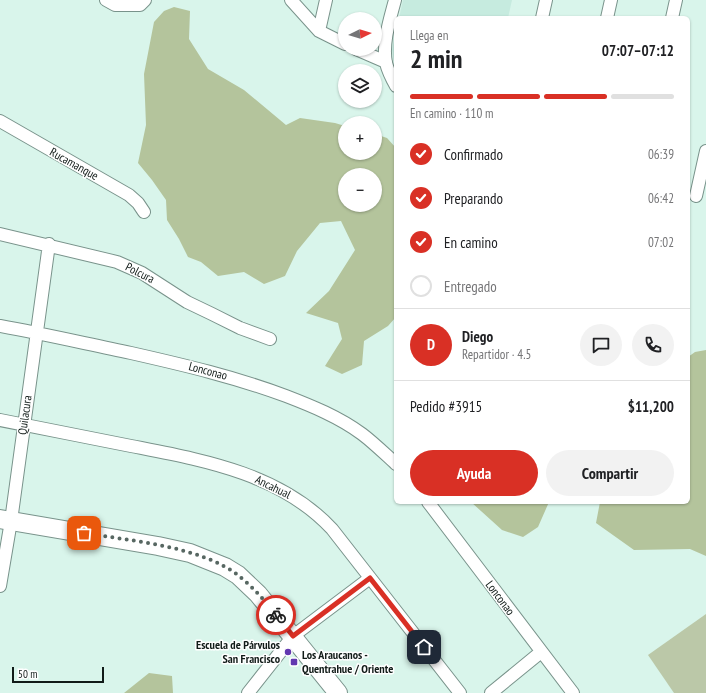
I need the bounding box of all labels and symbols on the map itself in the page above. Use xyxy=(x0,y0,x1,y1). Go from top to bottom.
north arrow xyxy=(338,12,382,56)
street label: Rucamanque xyxy=(47,144,101,183)
street label: Polcura xyxy=(123,259,157,286)
street label: Lonconao xyxy=(187,358,229,383)
street label: Quilacura xyxy=(14,394,35,436)
street label: Ancahual xyxy=(253,471,294,502)
pin xyxy=(67,516,101,550)
street label: Lonconao xyxy=(483,577,518,618)
courier xyxy=(256,595,296,635)
pin xyxy=(407,630,441,664)
place label: Escuela de Párvulos San Francisco xyxy=(196,637,281,666)
marker: Escuela de Párvulos San Francisco xyxy=(283,647,293,657)
place label: Los Araucanos - Quentrahue / Oriente xyxy=(302,647,393,676)
marker: Los Araucanos - Quentrahue / Oriente xyxy=(289,657,299,667)
scale bar xyxy=(12,665,104,684)

